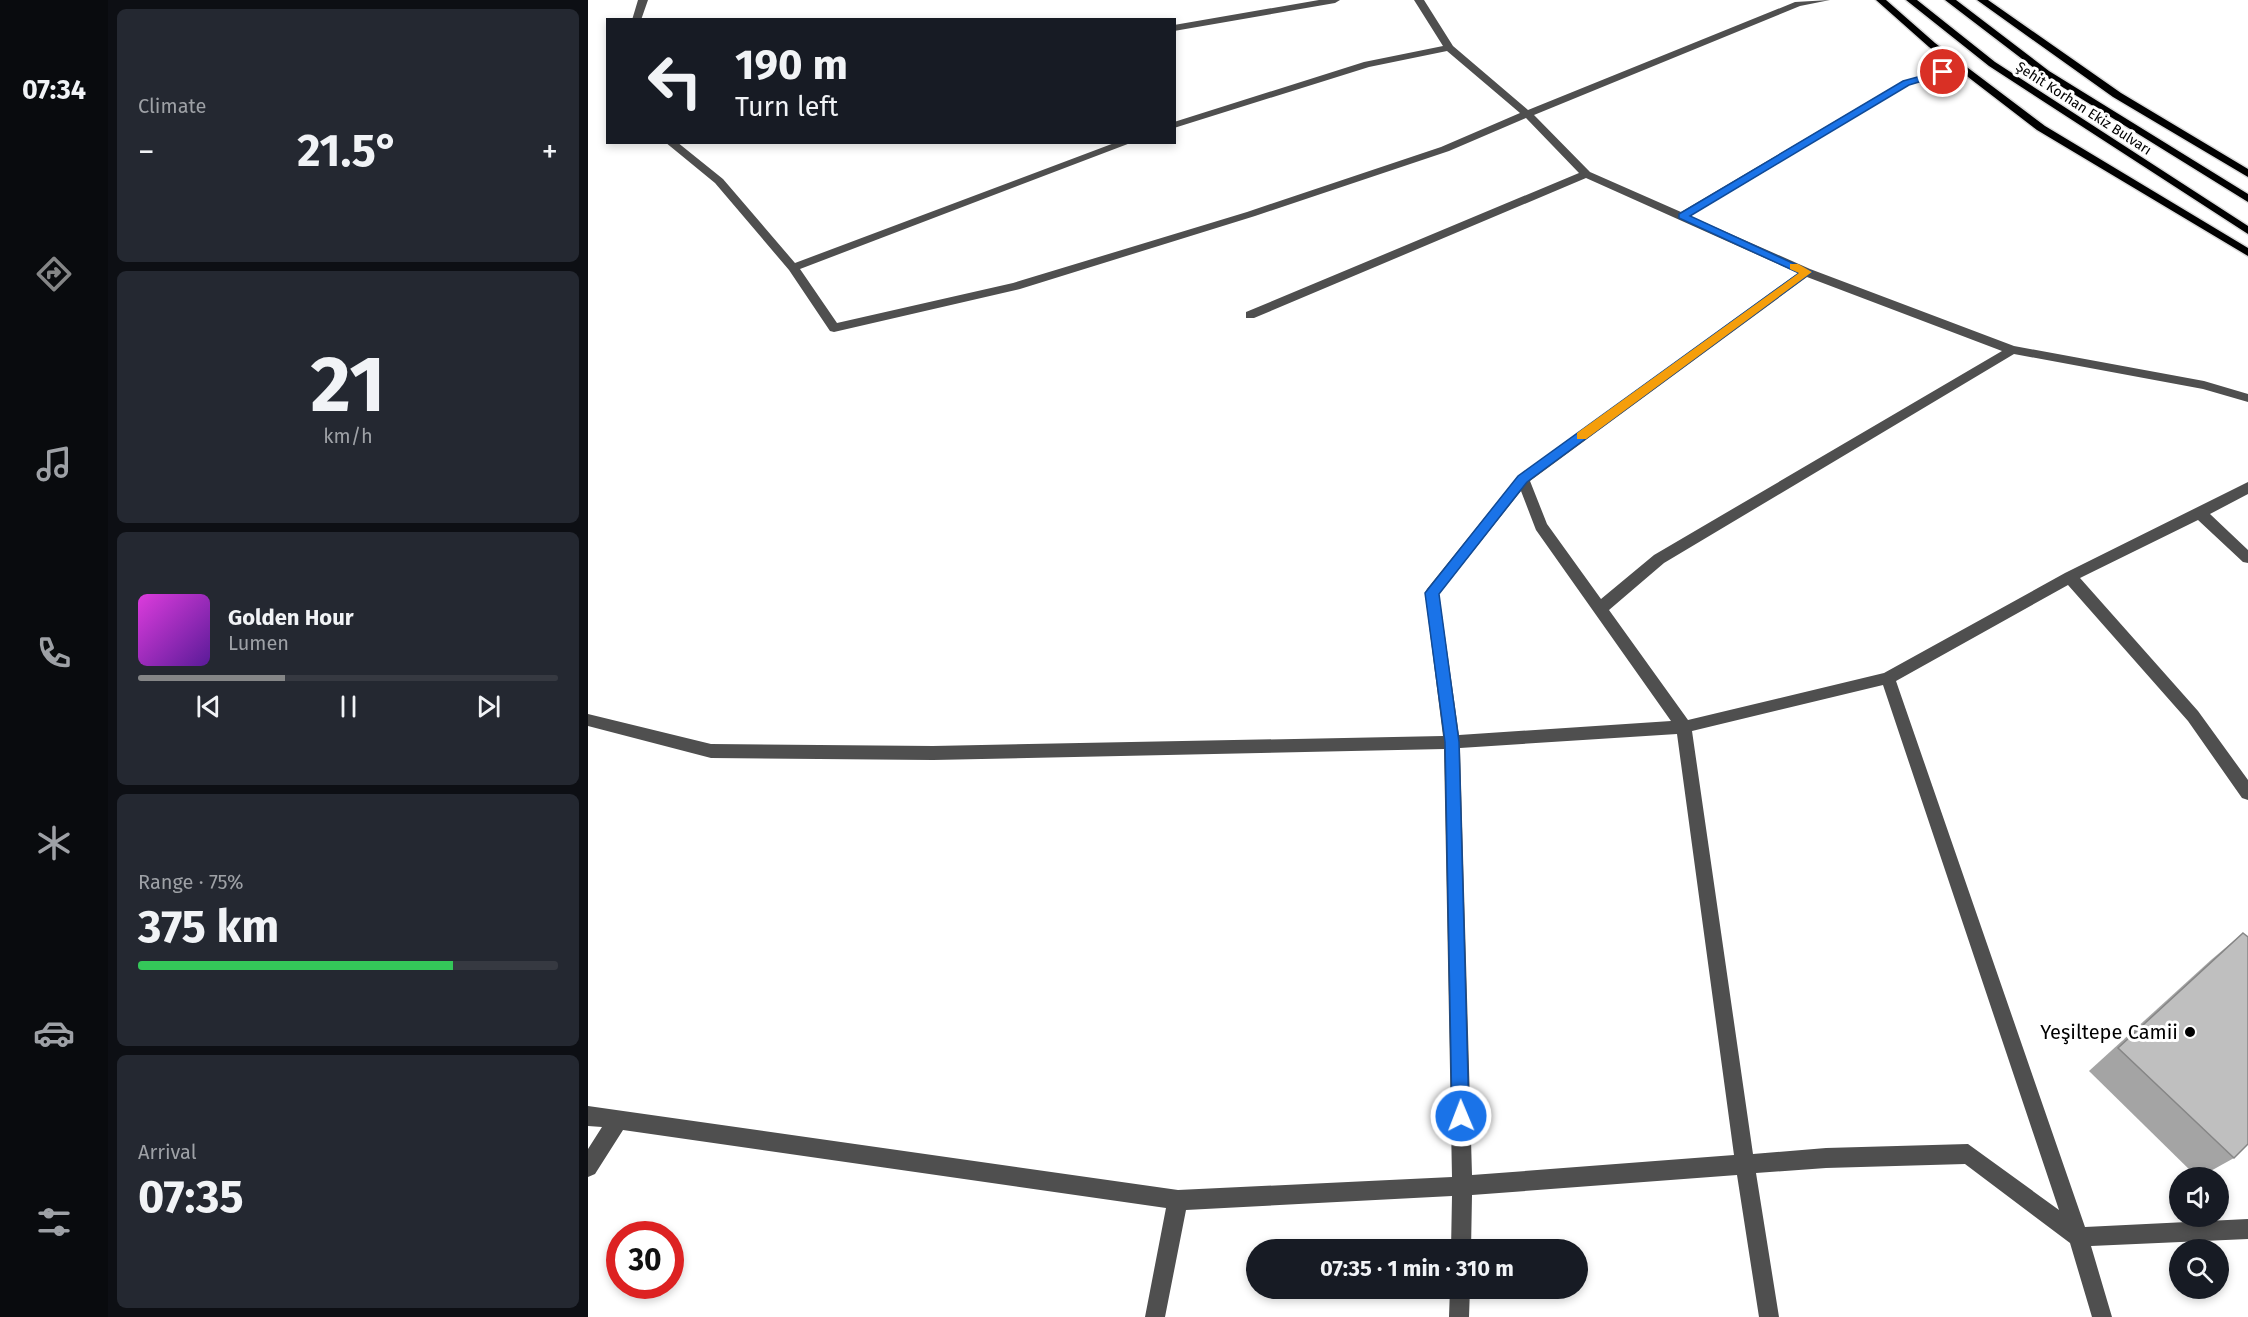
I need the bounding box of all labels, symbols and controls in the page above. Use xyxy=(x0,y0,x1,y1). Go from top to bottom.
text: 190 m xyxy=(735,40,848,90)
icon: left xyxy=(636,42,714,120)
pin xyxy=(1917,46,1968,97)
icon: arrive xyxy=(1926,55,1959,88)
street label: Şehit Korhan Ekiz Bulvarı xyxy=(2013,58,2155,159)
text: 07:34 xyxy=(22,74,86,106)
text: Turn left xyxy=(735,91,838,123)
text: Climate xyxy=(138,94,206,118)
text: 21.5° xyxy=(297,124,399,178)
text: − xyxy=(138,132,155,172)
text: + xyxy=(542,132,558,172)
icon: directions xyxy=(33,253,75,295)
text: 21 xyxy=(311,338,385,432)
text: km/h xyxy=(323,424,373,448)
icon: music xyxy=(33,443,75,485)
text: Golden Hour xyxy=(228,604,354,631)
text: Lumen xyxy=(228,631,289,655)
icon: phone xyxy=(33,632,75,674)
icon: previous xyxy=(192,690,225,723)
icon: pause xyxy=(332,690,365,723)
icon: next xyxy=(472,690,505,723)
icon: climate xyxy=(33,822,75,864)
text: Range · 75% xyxy=(138,870,244,894)
text: 375 km xyxy=(138,900,279,954)
icon: car xyxy=(33,1012,75,1054)
place label: Yeşiltepe Camii xyxy=(2040,1020,2178,1045)
marker: Yeşiltepe Camii xyxy=(2183,1025,2197,1039)
position arrow xyxy=(1429,1084,1493,1148)
text: Arrival xyxy=(138,1140,197,1164)
map controls xyxy=(2169,1167,2229,1299)
button: sound xyxy=(2169,1167,2229,1227)
text: 07:35 xyxy=(138,1170,244,1224)
icon: filters xyxy=(33,1201,75,1243)
speed limit sign: 30 xyxy=(606,1221,684,1299)
button: search xyxy=(2169,1239,2229,1299)
text: 07:35 · 1 min · 310 m xyxy=(1320,1255,1514,1282)

